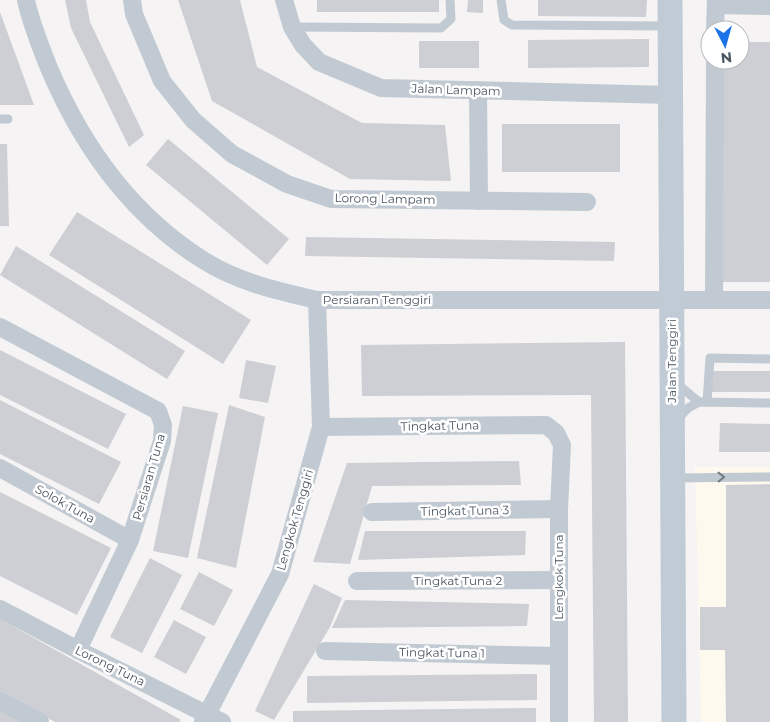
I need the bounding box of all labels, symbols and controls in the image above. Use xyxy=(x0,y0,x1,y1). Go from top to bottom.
north arrow xyxy=(700,20,750,70)
text: N xyxy=(720,48,733,67)
street label: Jalan Lampam xyxy=(410,80,501,99)
street label: Lorong Lampam xyxy=(334,190,436,207)
street label: Persiaran Tenggiri xyxy=(323,292,431,307)
street label: Jalan Tenggiri xyxy=(664,319,679,404)
street label: Tingkat Tuna xyxy=(401,417,479,434)
street label: Persiaran Tuna xyxy=(129,432,168,522)
street label: Lengkok Tenggiri xyxy=(273,468,316,572)
one-way arrow xyxy=(718,472,726,482)
street label: Solok Tuna xyxy=(33,481,98,526)
street label: Tingkat Tuna 3 xyxy=(421,502,510,519)
street label: Lengkok Tuna xyxy=(551,534,566,620)
street label: Tingkat Tuna 2 xyxy=(414,573,502,588)
street label: Lorong Tuna xyxy=(73,642,148,689)
street label: Tingkat Tuna 1 xyxy=(399,644,485,661)

